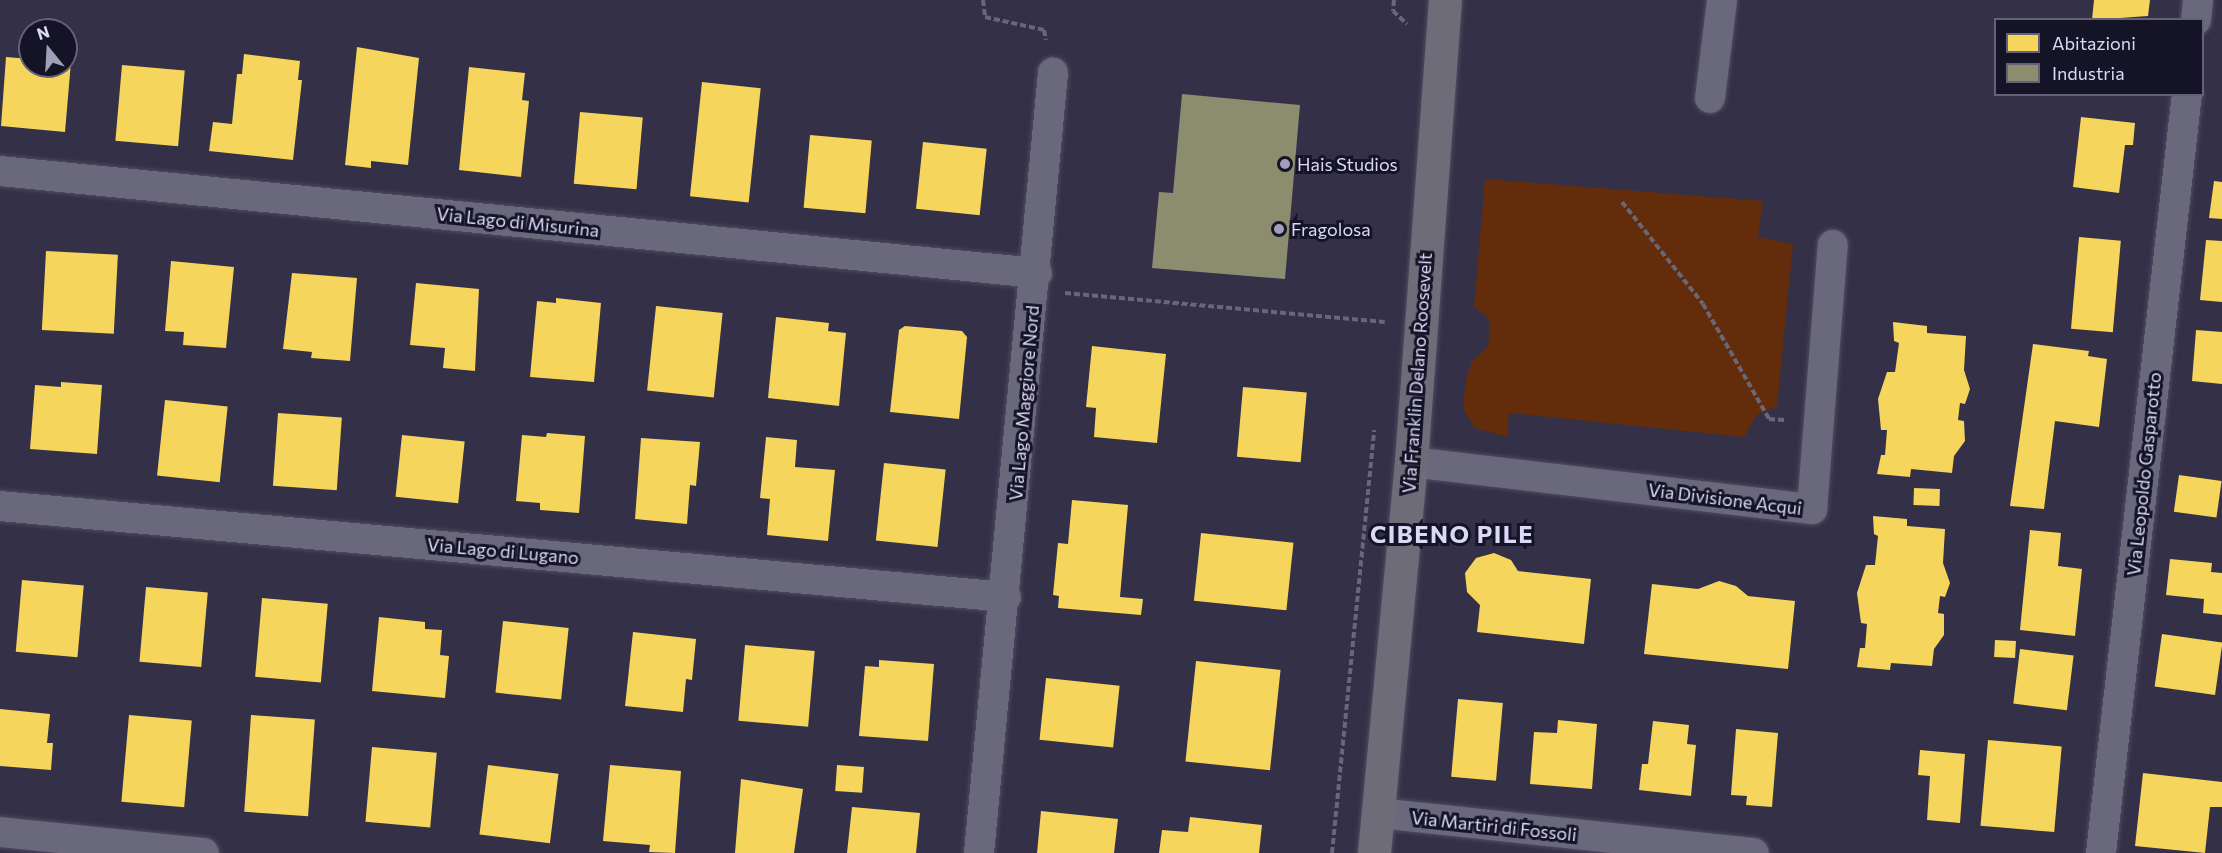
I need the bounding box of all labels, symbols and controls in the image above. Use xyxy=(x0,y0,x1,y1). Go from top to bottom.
north arrow xyxy=(18,18,78,78)
legend xyxy=(1994,18,2204,96)
text: N xyxy=(34,21,52,43)
text: Abitazioni xyxy=(2052,32,2136,54)
text: Industria xyxy=(2052,62,2125,84)
place label: Hais Studios xyxy=(1297,153,1398,175)
marker: Hais Studios xyxy=(1278,157,1292,171)
street label: Via Lago di Misurina xyxy=(436,203,600,241)
place label: Fragolosa xyxy=(1291,218,1371,240)
marker: Fragolosa xyxy=(1272,222,1286,236)
street label: Via Franklin Delano Roosevelt xyxy=(1398,252,1436,494)
street label: Via Lago Maggiore Nord xyxy=(1005,304,1043,502)
street label: Via Leopoldo Gasparotto xyxy=(2123,371,2165,577)
street label: Via Divisione Acqui xyxy=(1647,479,1803,519)
district label: CIBENO PILE xyxy=(1370,520,1534,548)
street label: Via Lago di Lugano xyxy=(426,534,580,568)
street label: Via Martiri di Fossoli xyxy=(1410,807,1578,845)

